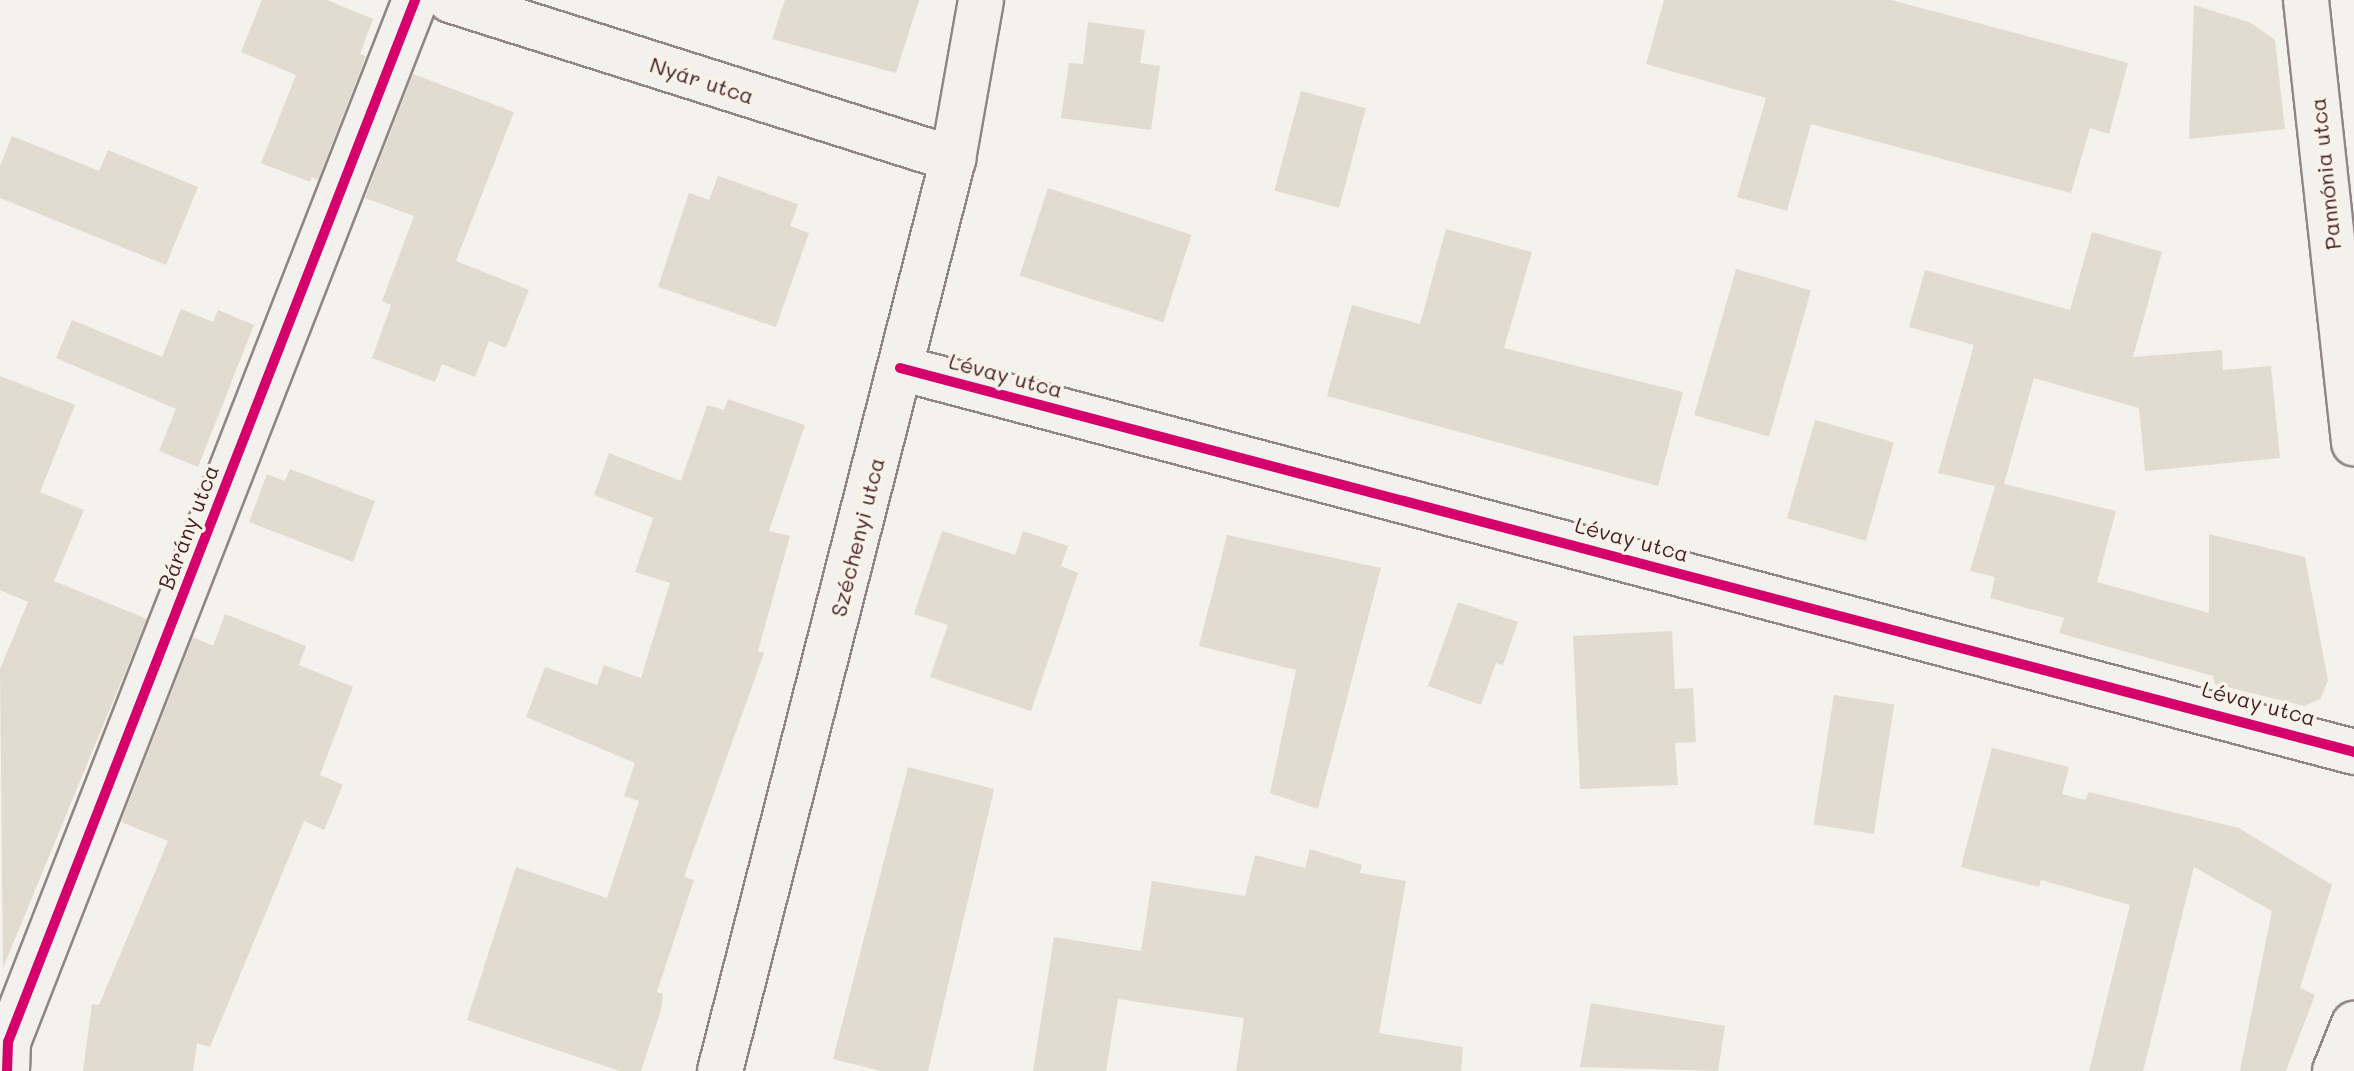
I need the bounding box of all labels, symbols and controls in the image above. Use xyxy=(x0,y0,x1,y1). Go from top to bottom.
street label: Nyár utca xyxy=(647,51,757,109)
street label: Pannónia utca xyxy=(2304,97,2346,251)
street label: Lévay utca xyxy=(946,347,1066,403)
street label: Széchenyi utca xyxy=(824,455,890,619)
street label: Bárány utca xyxy=(152,461,224,593)
street label: Lévay utca xyxy=(1572,511,1692,567)
street label: Lévay utca xyxy=(2199,675,2319,731)

